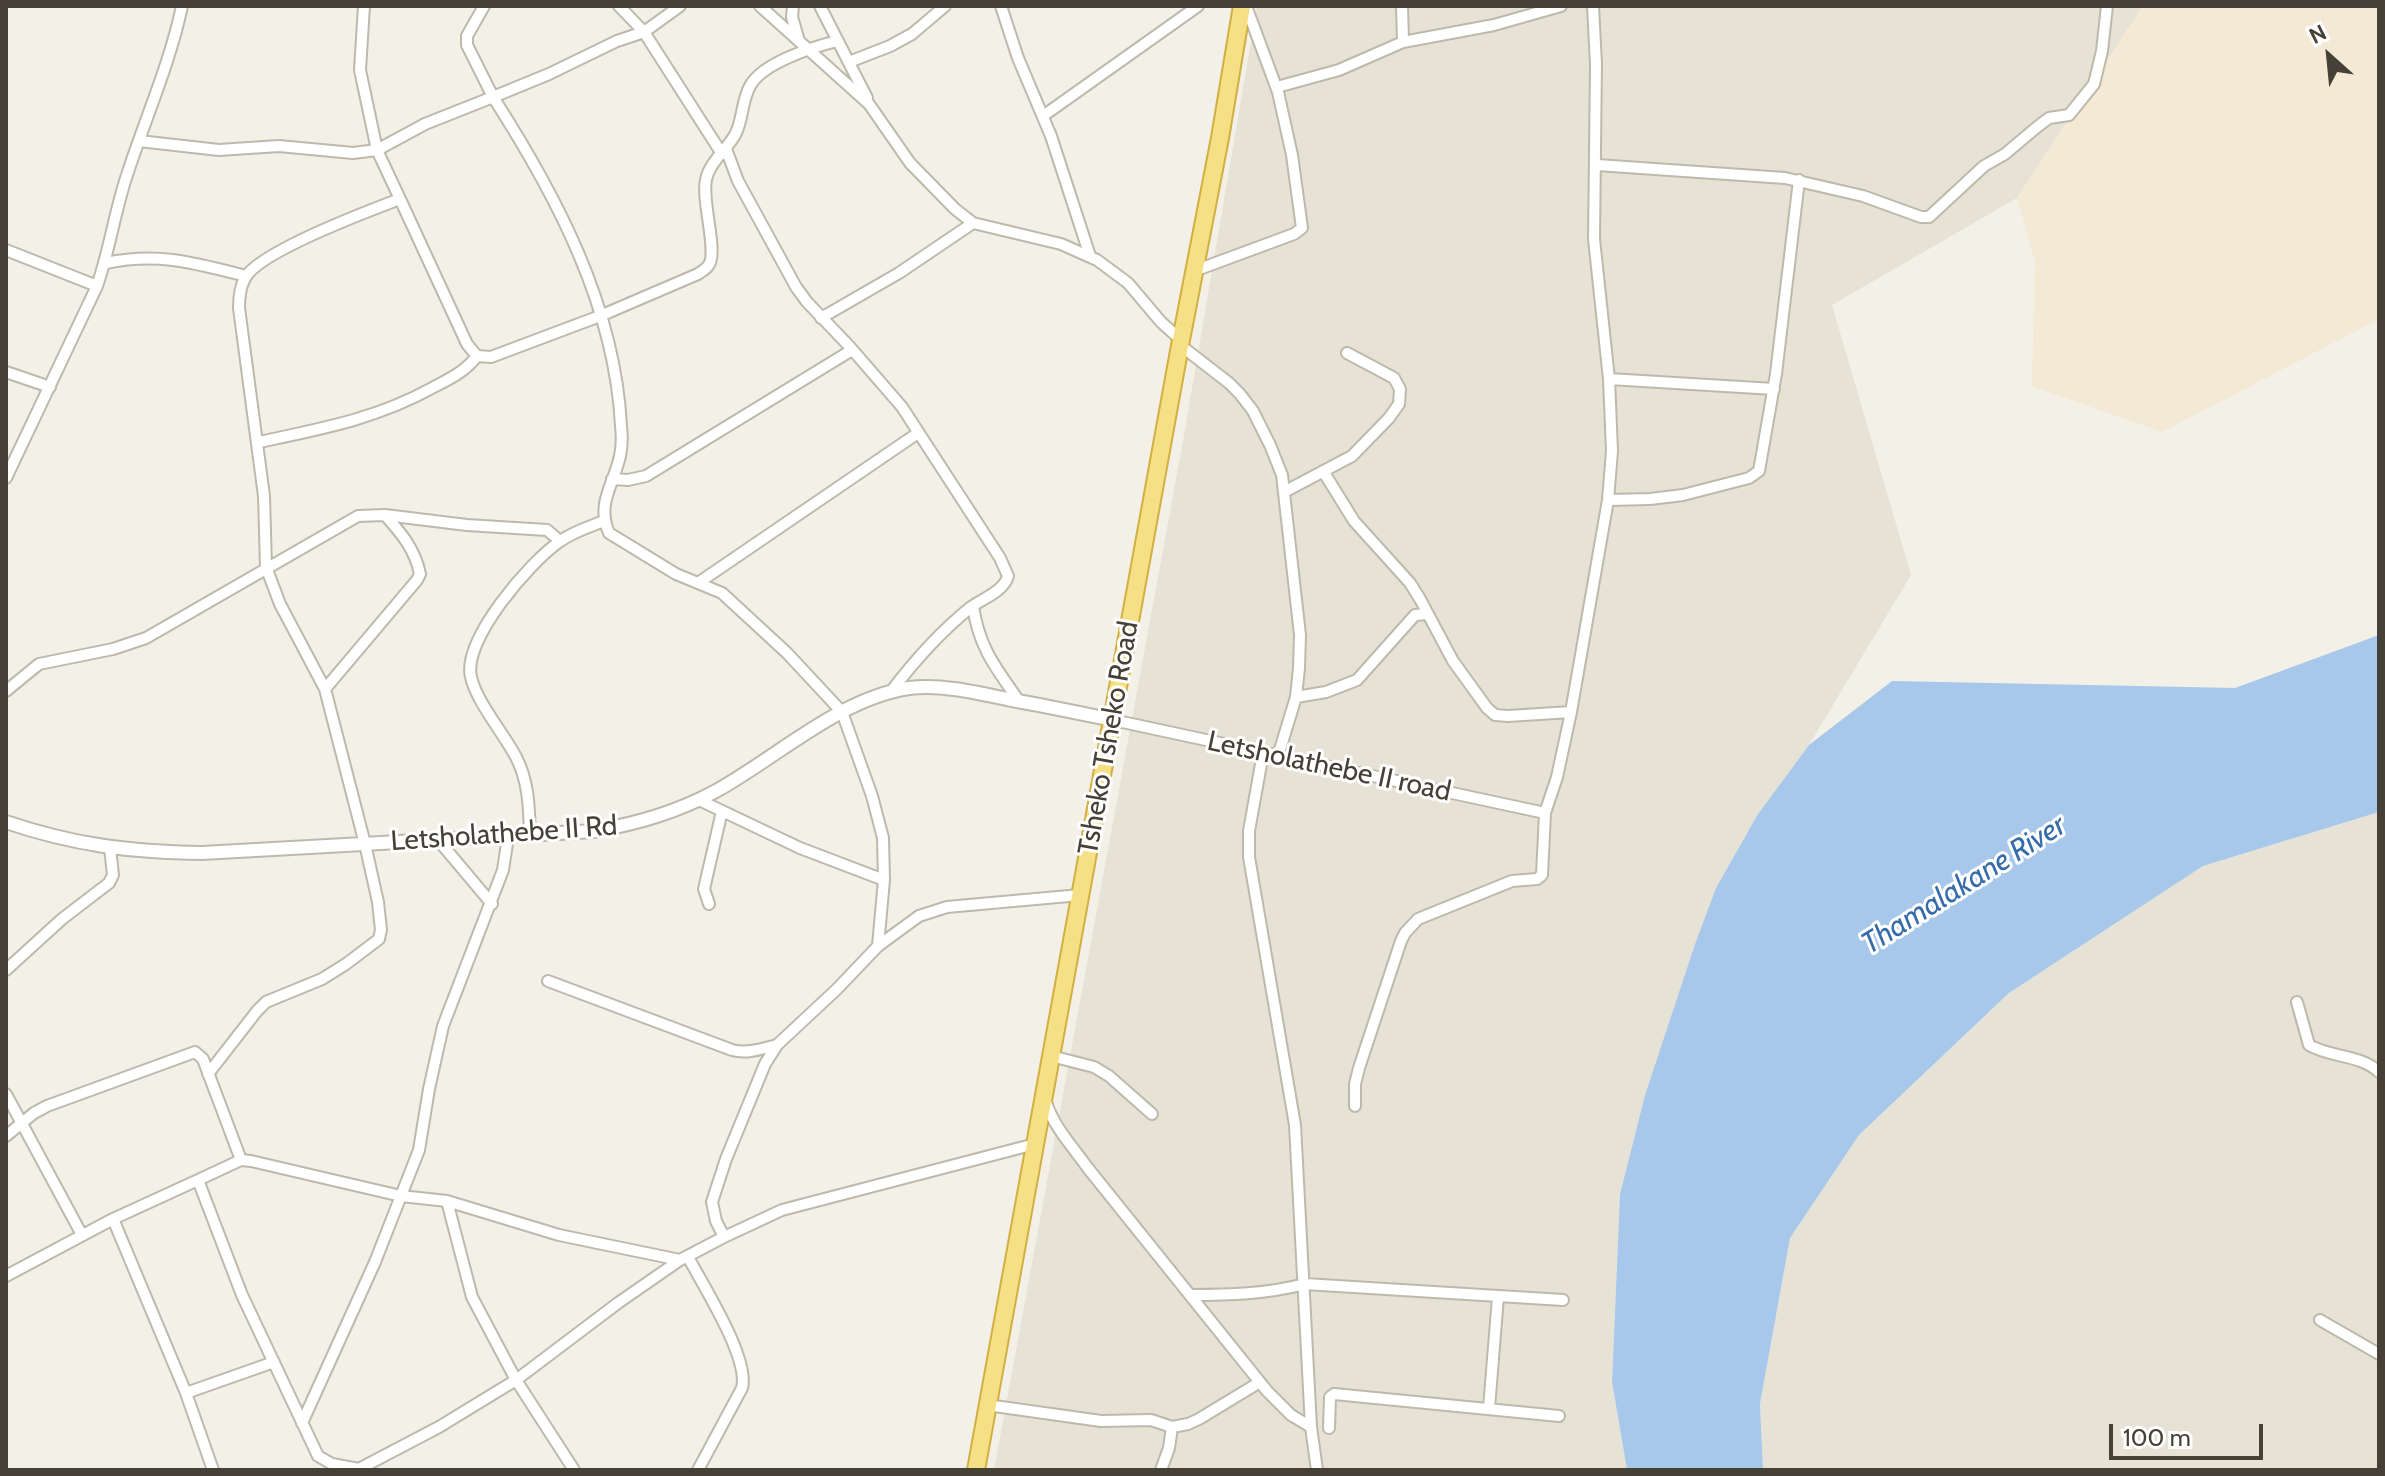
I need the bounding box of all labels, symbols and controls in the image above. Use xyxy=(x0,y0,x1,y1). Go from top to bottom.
north arrow xyxy=(2289,16,2369,96)
text: N xyxy=(2305,19,2331,50)
street label: Tsheko Tsheko Road xyxy=(1072,619,1146,857)
street label: Letsholathebe II road xyxy=(1204,725,1454,809)
water label: Thamalakane River xyxy=(1855,808,2073,962)
street label: Letsholathebe II Rd xyxy=(390,809,618,859)
scale bar xyxy=(2113,1408,2267,1458)
text: 100 m xyxy=(2123,1423,2191,1452)

